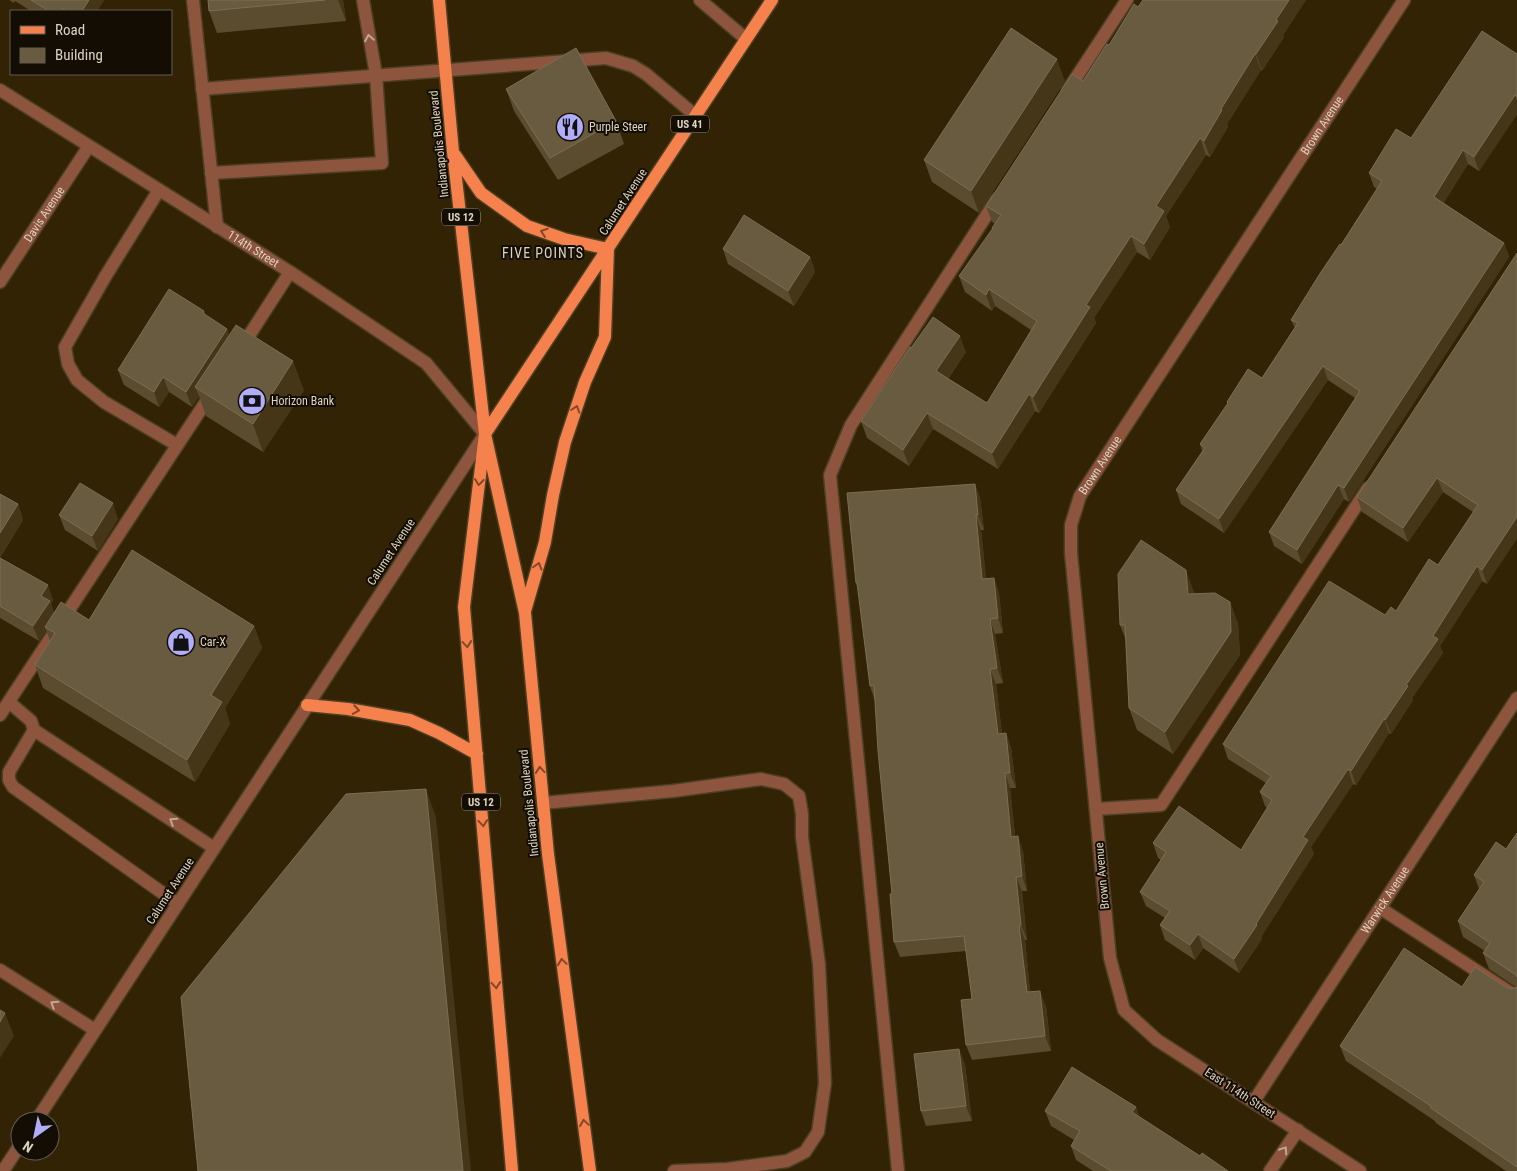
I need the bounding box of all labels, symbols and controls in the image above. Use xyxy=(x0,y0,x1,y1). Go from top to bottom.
legend xyxy=(10,10,172,75)
text: Road xyxy=(55,21,85,39)
one-way arrow xyxy=(365,33,375,42)
text: Building xyxy=(55,46,103,64)
street label: Indianapolis Boulevard xyxy=(426,90,452,198)
street label: Brown Avenue xyxy=(1298,93,1347,157)
restaurant icon: Purple Steer xyxy=(555,112,585,142)
road number: US 41 xyxy=(671,116,709,132)
place label: Purple Steer xyxy=(589,120,647,134)
street label: Calumet Avenue xyxy=(596,166,650,238)
street label: Davis Avenue xyxy=(21,184,68,245)
road number: US 12 xyxy=(442,208,480,226)
street label: 114th Street xyxy=(225,228,282,271)
one-way arrow xyxy=(540,228,549,238)
district label: FIVE POINTS xyxy=(502,245,584,261)
bank icon: Horizon Bank xyxy=(237,386,267,416)
place label: Horizon Bank xyxy=(271,394,335,408)
one-way arrow xyxy=(570,405,580,413)
street label: Brown Avenue xyxy=(1076,433,1124,497)
one-way arrow xyxy=(474,479,485,487)
street label: Calumet Avenue xyxy=(364,516,418,588)
one-way arrow xyxy=(533,563,543,571)
shop icon: Car-X xyxy=(166,627,196,657)
place label: Car-X xyxy=(200,635,226,649)
one-way arrow xyxy=(462,640,473,648)
one-way arrow xyxy=(352,704,360,715)
street label: Indianapolis Boulevard xyxy=(516,749,542,857)
one-way arrow xyxy=(534,766,545,774)
road number: US 12 xyxy=(462,794,500,810)
one-way arrow xyxy=(170,818,179,827)
one-way arrow xyxy=(477,819,488,827)
street label: Brown Avenue xyxy=(1092,842,1112,910)
street label: Calumet Avenue xyxy=(143,855,197,927)
street label: Warwick Avenue xyxy=(1358,863,1412,936)
one-way arrow xyxy=(557,957,568,965)
one-way arrow xyxy=(491,981,502,989)
one-way arrow xyxy=(50,1001,59,1011)
street label: East 114th Street xyxy=(1202,1065,1278,1121)
north arrow xyxy=(10,1111,60,1161)
one-way arrow xyxy=(579,1118,590,1126)
text: N xyxy=(20,1138,36,1156)
one-way arrow xyxy=(1278,1147,1287,1156)

